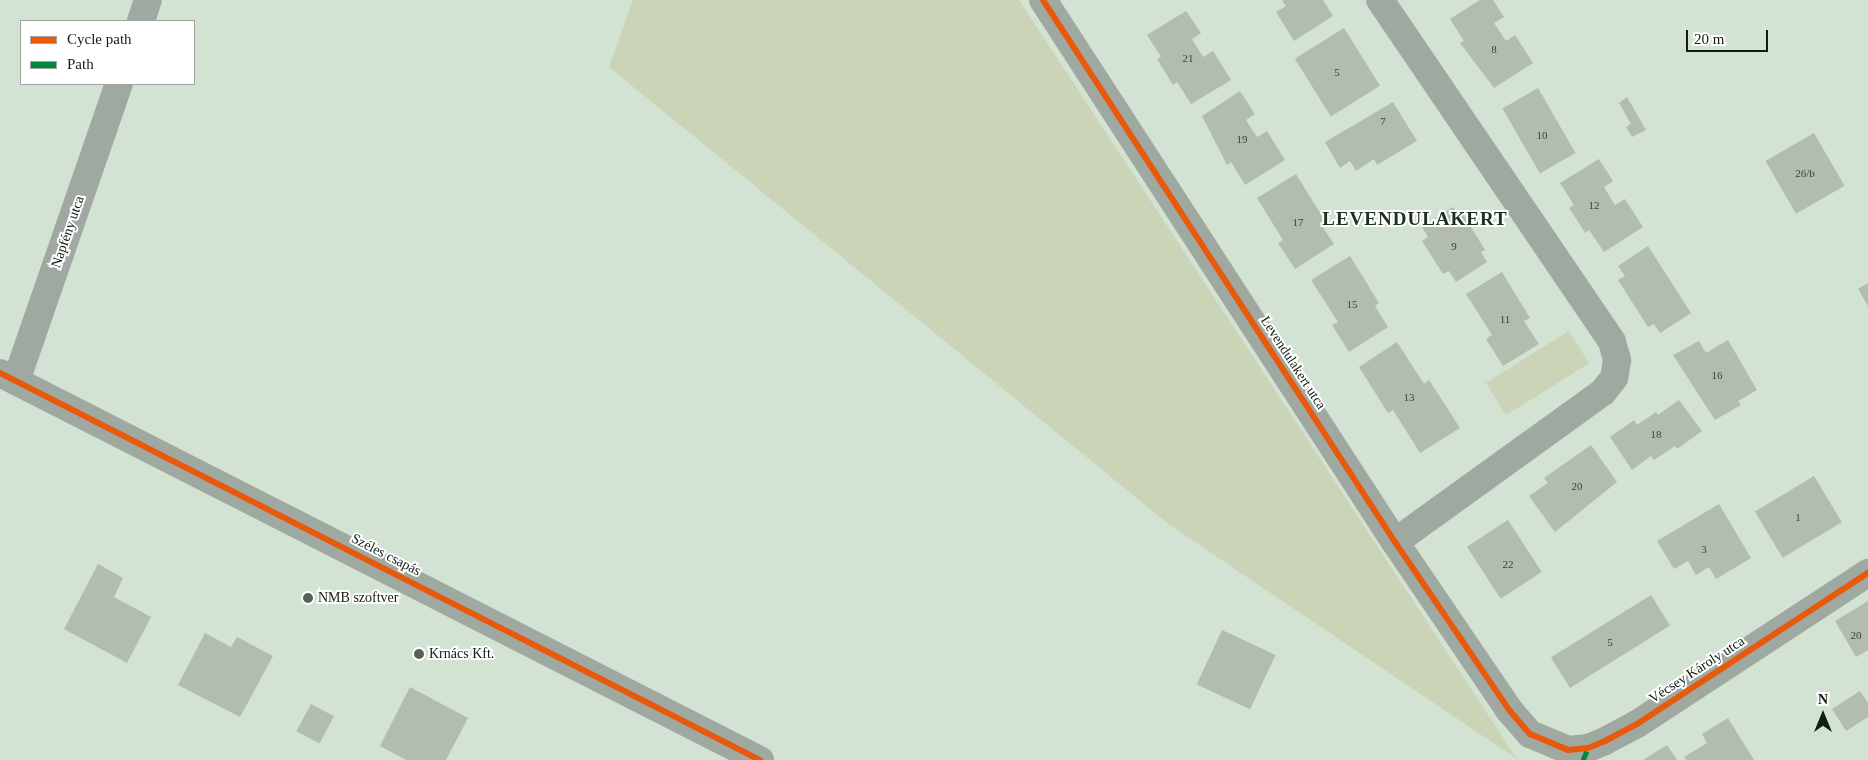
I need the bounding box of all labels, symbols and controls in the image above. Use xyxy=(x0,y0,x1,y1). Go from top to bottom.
legend xyxy=(20,20,195,85)
scale bar xyxy=(1688,20,1770,52)
text: Cycle path xyxy=(67,31,132,47)
text: 20 m xyxy=(1694,31,1724,47)
house number: 8 xyxy=(1491,42,1497,56)
house number: 21 xyxy=(1182,51,1194,65)
text: Path xyxy=(67,56,94,72)
house number: 5 xyxy=(1334,65,1340,79)
house number: 7 xyxy=(1380,114,1386,128)
house number: 10 xyxy=(1536,128,1548,142)
house number: 19 xyxy=(1236,132,1248,146)
house number: 26/b xyxy=(1795,166,1815,180)
street label: Napfény utca xyxy=(48,194,88,270)
house number: 12 xyxy=(1588,198,1600,212)
district label: LEVENDULAKERT xyxy=(1321,208,1509,230)
house number: 17 xyxy=(1292,215,1304,229)
house number: 9 xyxy=(1451,239,1457,253)
house number: 15 xyxy=(1346,297,1358,311)
house number: 11 xyxy=(1500,312,1510,326)
street label: Levendulakert utca xyxy=(1257,313,1329,413)
house number: 16 xyxy=(1711,368,1722,382)
house number: 13 xyxy=(1404,390,1415,404)
house number: 18 xyxy=(1650,427,1662,441)
house number: 20 xyxy=(1571,479,1582,493)
house number: 1 xyxy=(1795,510,1801,524)
street label: Széles csapás xyxy=(348,530,424,580)
house number: 3 xyxy=(1701,542,1707,556)
house number: 22 xyxy=(1502,557,1514,571)
place label: NMB szoftver xyxy=(318,590,398,606)
marker: NMB szoftver xyxy=(302,592,314,604)
house number: 20 xyxy=(1850,628,1862,642)
street label: Vécsey Károly utca xyxy=(1646,633,1748,707)
house number: 5 xyxy=(1607,635,1613,649)
place label: Krnács Kft. xyxy=(429,646,494,662)
marker: Krnács Kft. xyxy=(413,648,425,660)
north arrow xyxy=(1798,690,1848,740)
text: N xyxy=(1818,692,1828,707)

